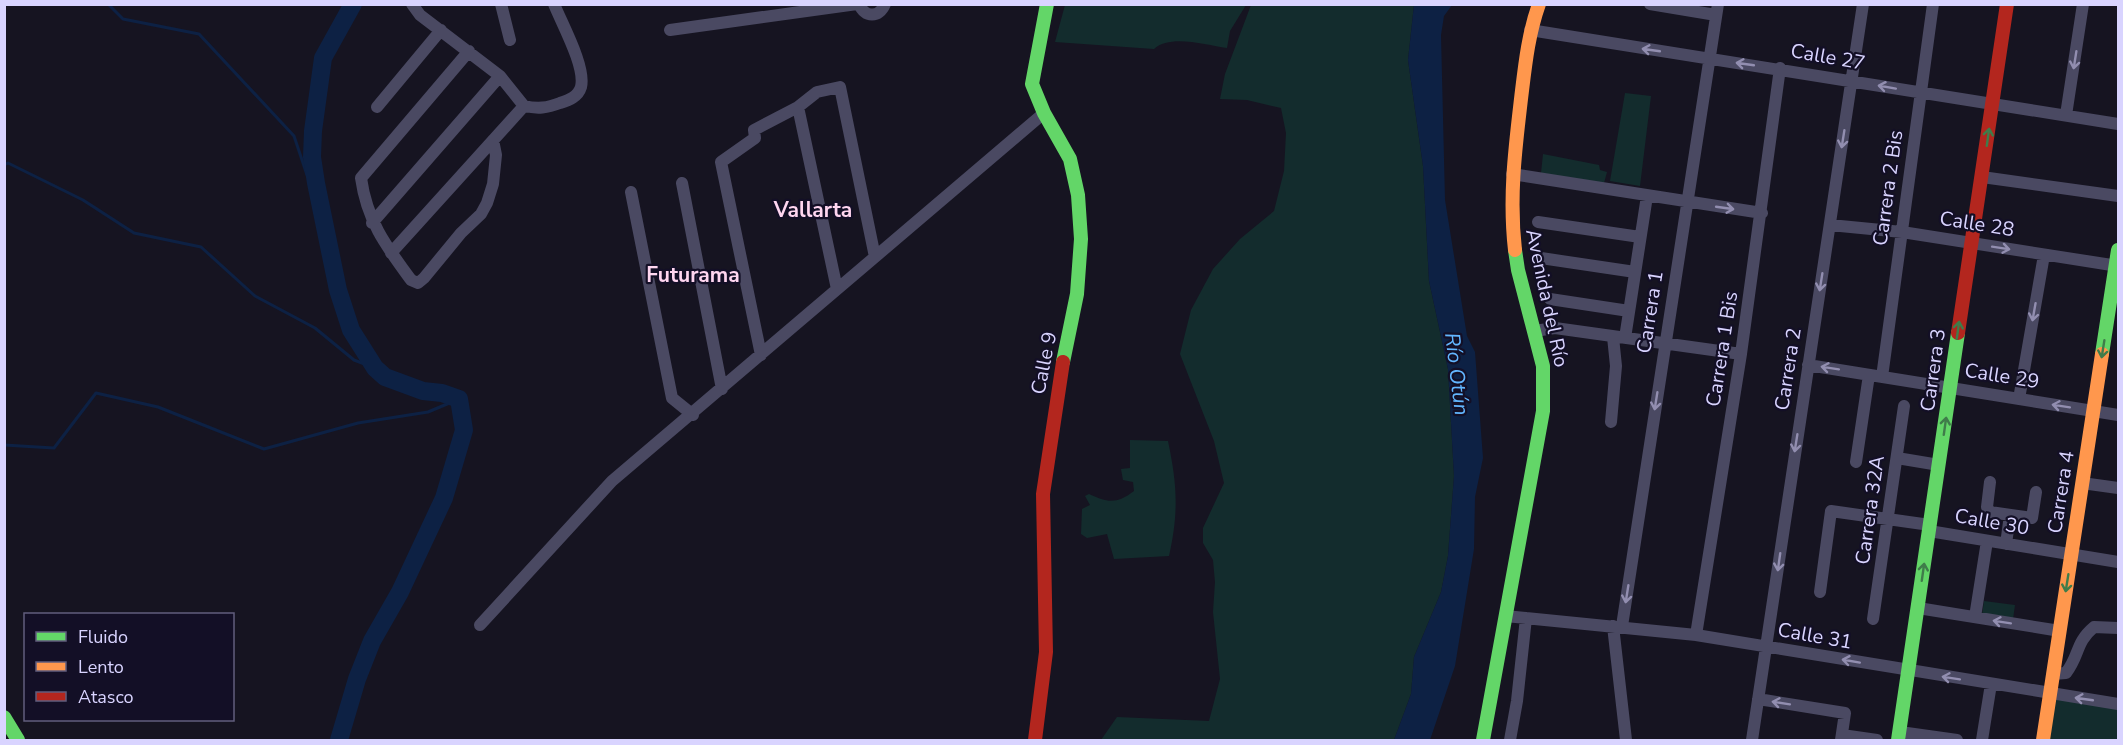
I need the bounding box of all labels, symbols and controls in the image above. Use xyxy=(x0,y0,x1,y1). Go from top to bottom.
street label: Calle 27 xyxy=(1789,37,1867,77)
one-way arrow xyxy=(1642,45,1662,56)
one-way arrow xyxy=(2069,50,2080,69)
one-way arrow xyxy=(1735,58,1755,69)
one-way arrow xyxy=(1877,81,1897,92)
one-way arrow xyxy=(1838,128,1849,148)
one-way arrow xyxy=(1982,128,1993,147)
street label: Carrera 2 Bis xyxy=(1867,129,1909,247)
district label: Vallarta xyxy=(773,196,852,224)
one-way arrow xyxy=(1714,202,1734,213)
street label: Calle 28 xyxy=(1938,205,2016,243)
street label: Avenida del Río xyxy=(1519,226,1575,370)
one-way arrow xyxy=(1991,243,2011,254)
district label: Futurama xyxy=(646,261,740,289)
street label: Carrera 1 xyxy=(1630,269,1670,355)
one-way arrow xyxy=(1815,272,1826,292)
street label: Carrera 1 Bis xyxy=(1700,289,1744,409)
one-way arrow xyxy=(2028,302,2039,322)
one-way arrow xyxy=(1953,320,1964,340)
street label: Carrera 2 xyxy=(1768,326,1808,412)
street label: Carrera 3 xyxy=(1914,327,1952,413)
street label: Calle 9 xyxy=(1025,329,1063,397)
water label: Río Otún xyxy=(1438,331,1476,417)
one-way arrow xyxy=(2098,339,2109,359)
street label: Calle 29 xyxy=(1963,357,2041,395)
one-way arrow xyxy=(1821,362,1841,373)
one-way arrow xyxy=(1650,391,1661,411)
one-way arrow xyxy=(2051,400,2071,411)
one-way arrow xyxy=(1939,416,1950,436)
one-way arrow xyxy=(1791,433,1802,453)
street label: Carrera 4 xyxy=(2041,449,2081,535)
street label: Carrera 32A xyxy=(1849,453,1891,566)
street label: Calle 30 xyxy=(1953,502,2031,542)
one-way arrow xyxy=(1773,551,1784,571)
one-way arrow xyxy=(1918,562,1929,582)
one-way arrow xyxy=(2061,573,2072,593)
one-way arrow xyxy=(1621,584,1632,603)
legend xyxy=(24,613,234,721)
street label: Calle 31 xyxy=(1776,616,1854,656)
one-way arrow xyxy=(1992,616,2012,627)
text: Fluido xyxy=(78,625,128,649)
text: Lento xyxy=(78,655,124,679)
one-way arrow xyxy=(1841,656,1861,667)
one-way arrow xyxy=(1941,672,1961,683)
text: Atasco xyxy=(78,685,134,709)
one-way arrow xyxy=(2075,693,2095,704)
one-way arrow xyxy=(1771,697,1791,708)

